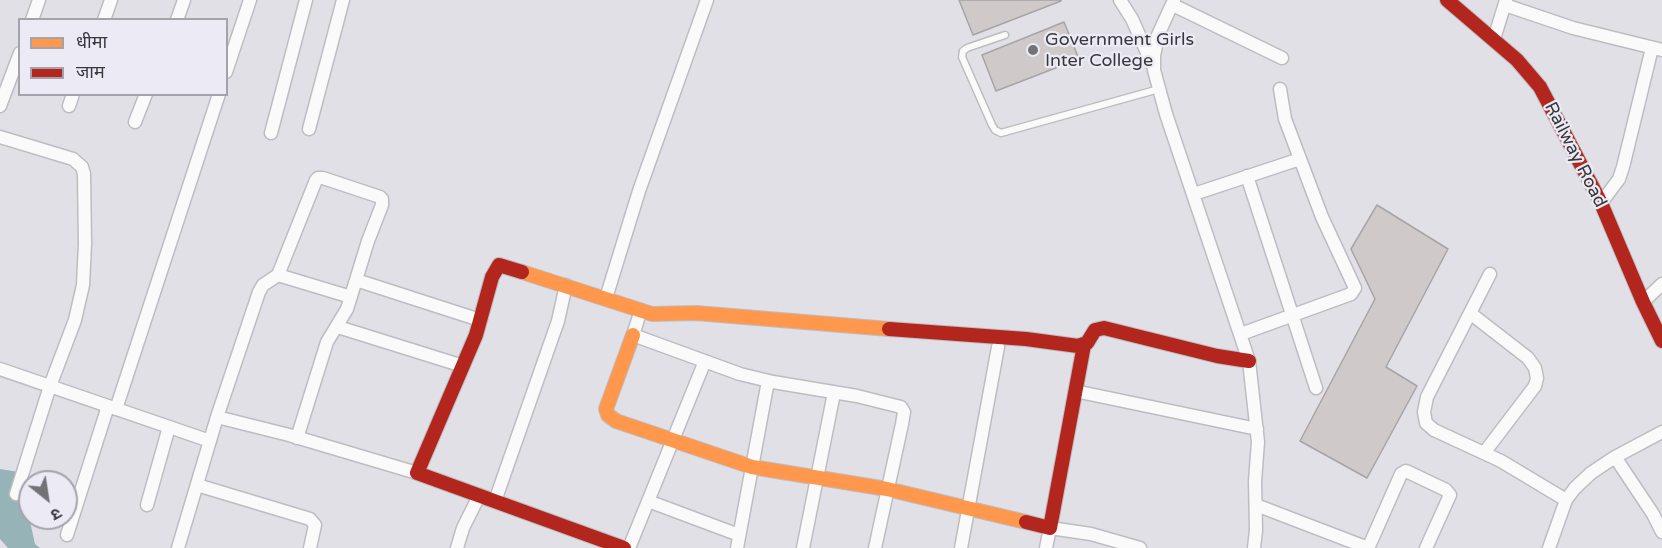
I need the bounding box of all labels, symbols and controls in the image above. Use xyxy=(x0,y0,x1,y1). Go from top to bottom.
legend xyxy=(18,18,228,96)
place label: Government Girls Inter College xyxy=(1045,29,1194,72)
text: धीमा xyxy=(76,31,107,53)
marker: Government Girls Inter College xyxy=(1026,43,1040,57)
text: जाम xyxy=(76,61,105,83)
street label: Railway Road xyxy=(1539,99,1611,211)
north arrow xyxy=(18,470,78,530)
text: उ xyxy=(47,503,65,525)

